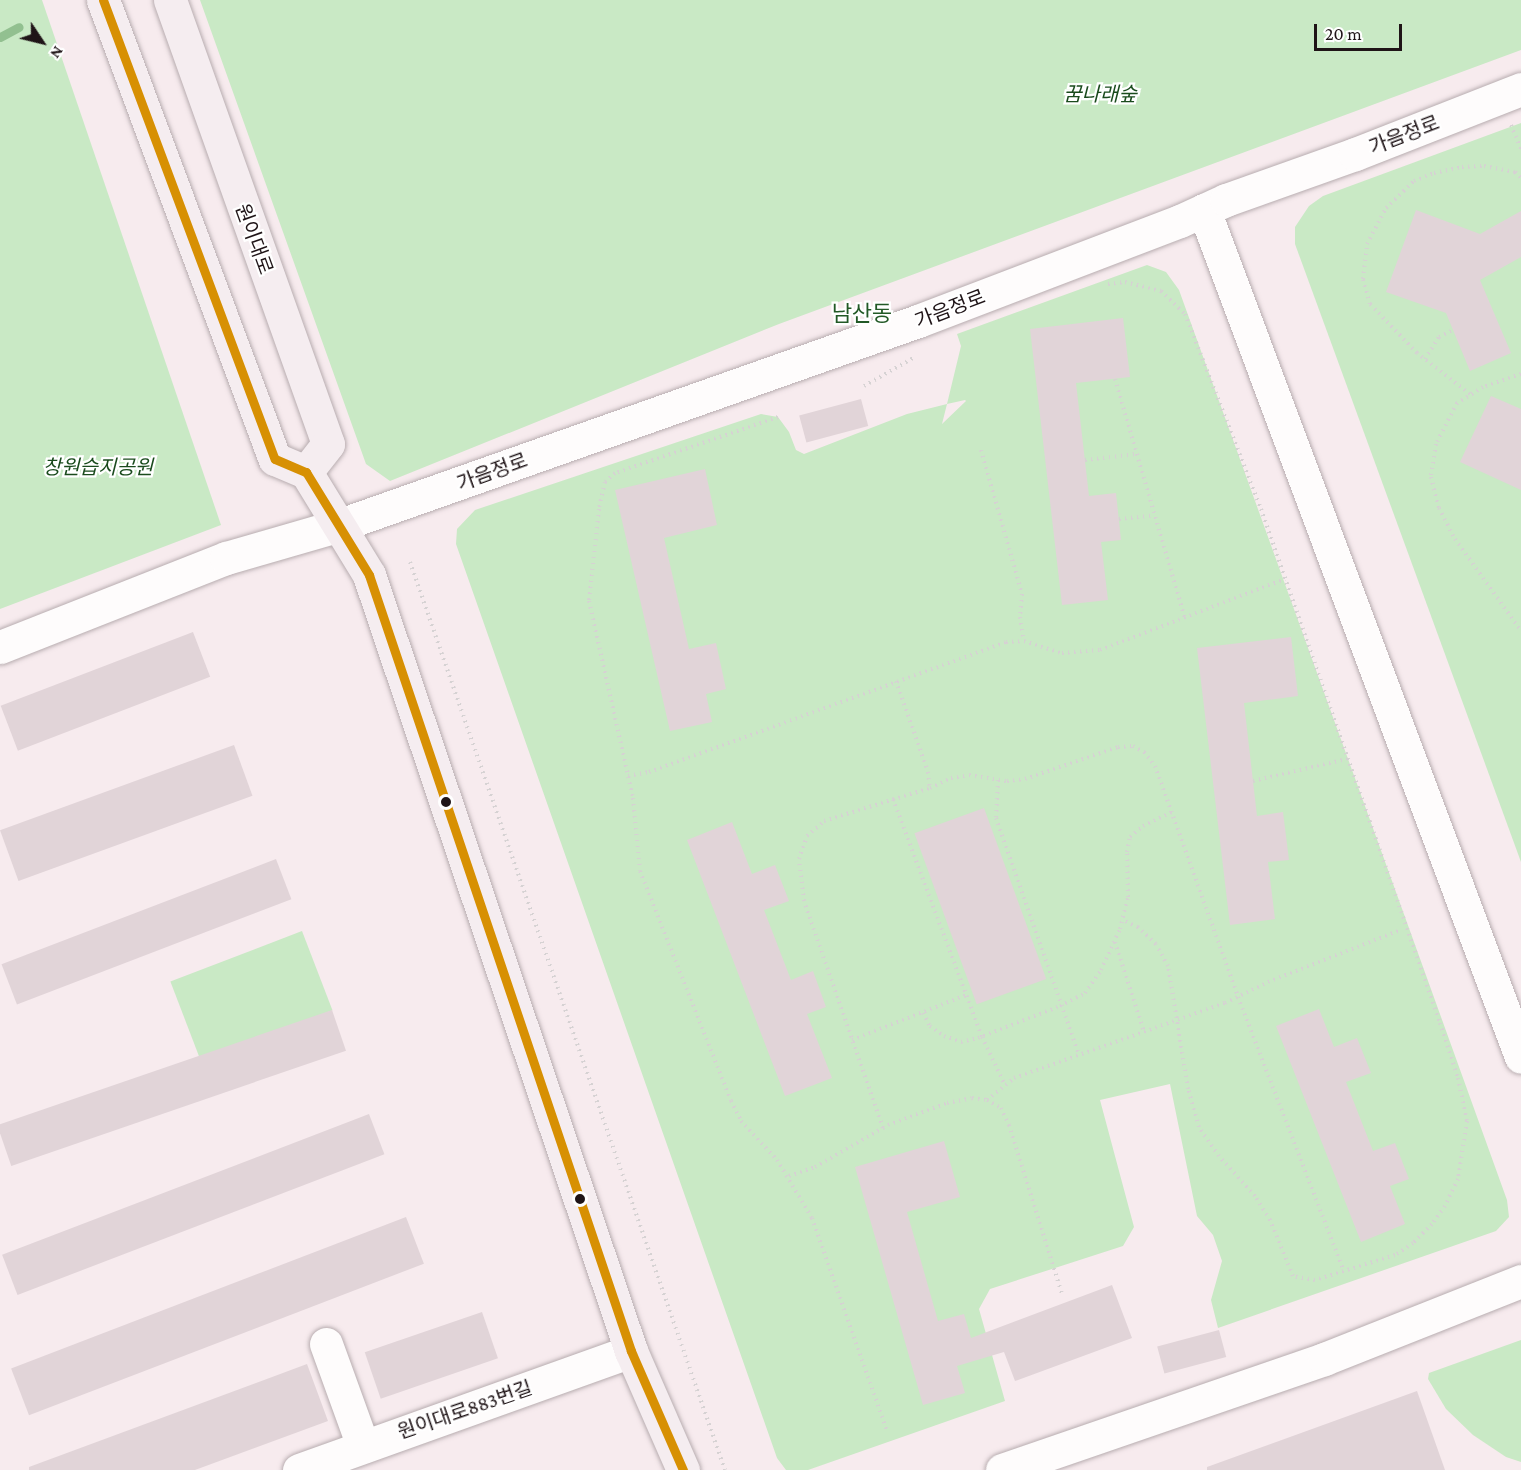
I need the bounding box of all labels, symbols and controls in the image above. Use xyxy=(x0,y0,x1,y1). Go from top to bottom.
north arrow xyxy=(12,12,72,72)
scale bar xyxy=(1317,12,1406,50)
text: 20 m xyxy=(1325,24,1362,44)
text: N xyxy=(47,43,67,62)
park label: 꿈나래숲 xyxy=(1063,82,1137,106)
street label: 가음정로 xyxy=(1365,111,1443,159)
street label: 원이대로 xyxy=(230,200,278,278)
street label: 가음정로 xyxy=(911,285,989,333)
district label: 남산동 xyxy=(832,301,892,327)
street label: 가음정로 xyxy=(453,448,531,496)
park label: 창원습지공원 xyxy=(43,455,153,479)
unlabelled marker xyxy=(440,796,452,808)
unlabelled marker xyxy=(574,1193,586,1205)
street label: 원이대로883번길 xyxy=(394,1376,536,1444)

